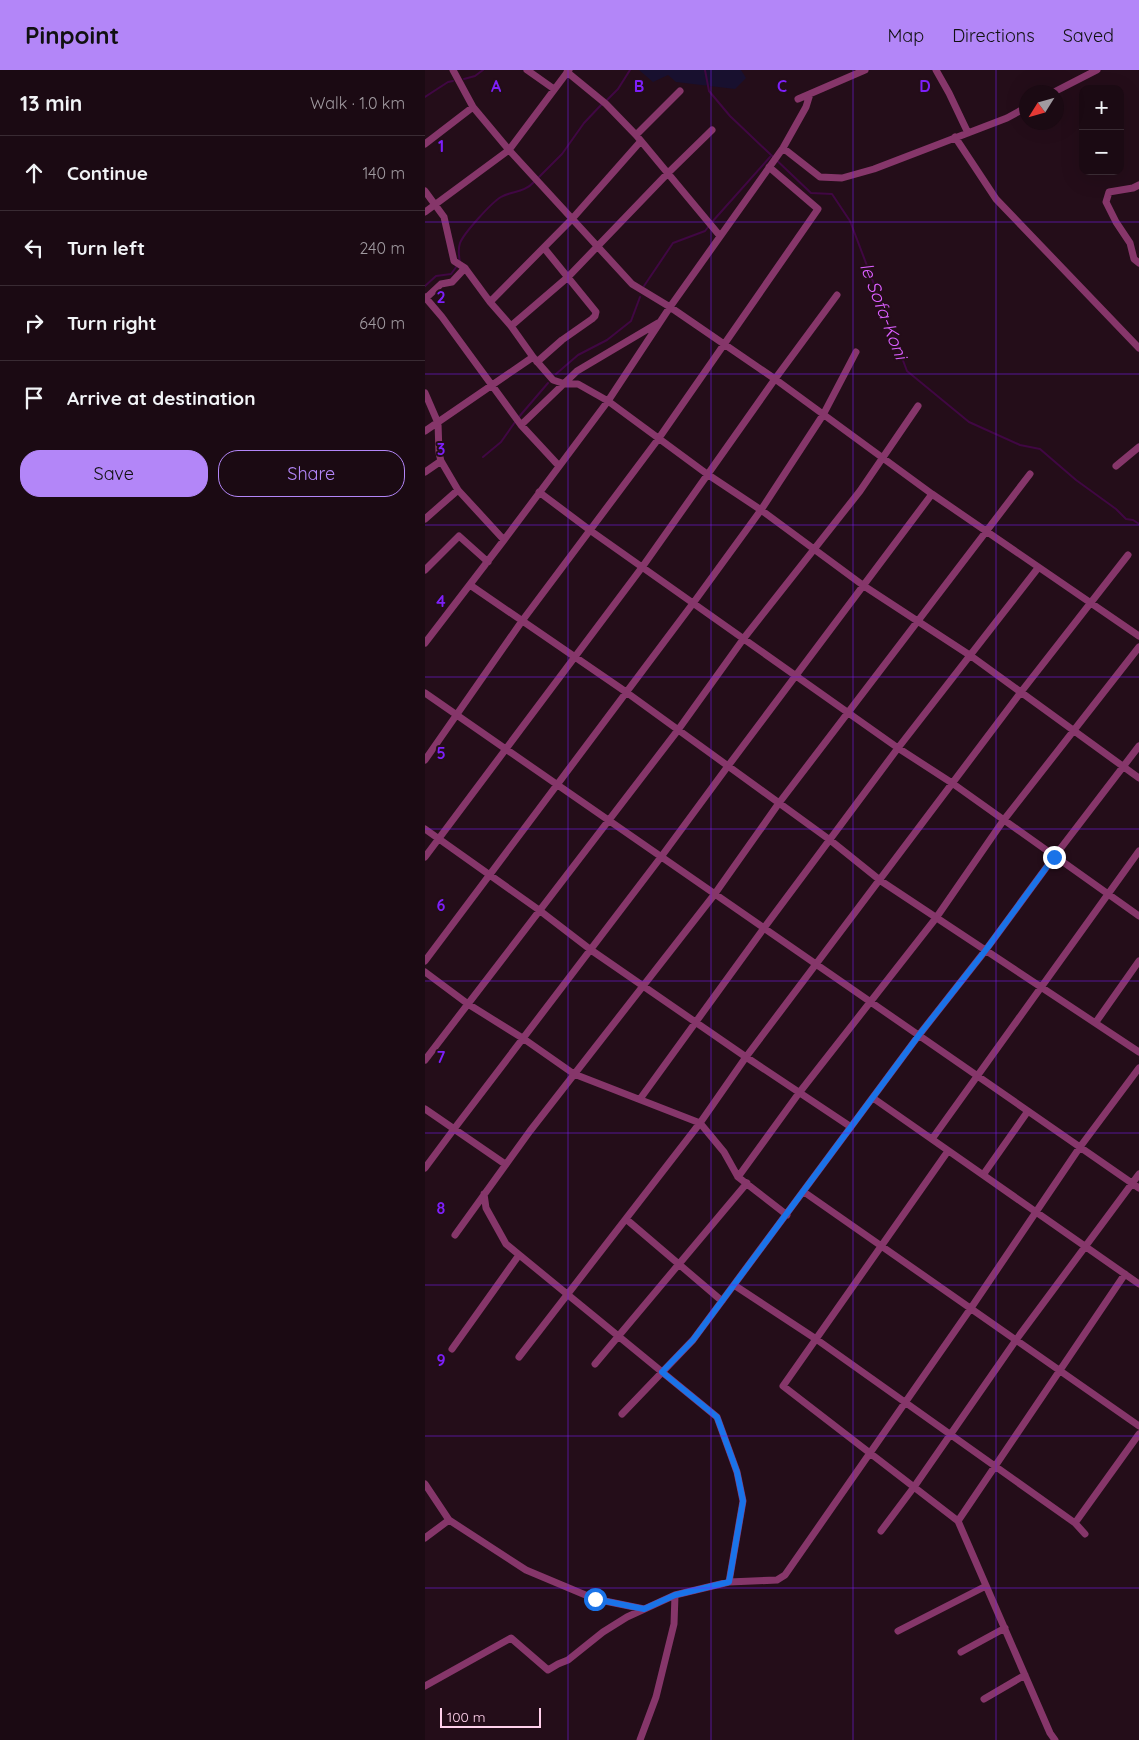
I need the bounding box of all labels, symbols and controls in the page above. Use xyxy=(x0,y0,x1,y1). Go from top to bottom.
text: Pinpoint xyxy=(25,20,119,50)
text: Map xyxy=(887,24,924,47)
text: Directions xyxy=(952,24,1035,47)
text: Saved xyxy=(1063,24,1114,47)
text: A xyxy=(491,76,502,96)
text: B xyxy=(634,76,644,96)
text: C xyxy=(777,76,787,96)
text: D xyxy=(919,76,931,96)
north arrow xyxy=(1019,85,1064,130)
map controls xyxy=(1079,85,1124,175)
button: + xyxy=(1079,85,1124,130)
text: 13 min xyxy=(20,90,82,116)
text: Walk · 1.0 km xyxy=(310,93,405,113)
button: − xyxy=(1079,130,1124,175)
text: 1 xyxy=(438,136,444,156)
icon: ahead xyxy=(20,159,48,187)
text: Continue xyxy=(67,161,148,185)
text: 140 m xyxy=(362,163,405,183)
icon: left xyxy=(20,234,48,262)
text: Turn left xyxy=(67,236,145,260)
text: 240 m xyxy=(359,238,405,258)
water label: le Sofa-Koni xyxy=(855,260,914,364)
text: 2 xyxy=(436,287,446,307)
icon: right xyxy=(20,309,48,337)
text: Turn right xyxy=(67,311,156,335)
text: 640 m xyxy=(359,313,405,333)
icon: arrive xyxy=(20,384,48,412)
text: Arrive at destination xyxy=(67,386,256,410)
text: 3 xyxy=(437,439,445,459)
button: Save xyxy=(20,450,208,497)
button: Share xyxy=(218,450,405,497)
text: 4 xyxy=(436,591,446,611)
text: 5 xyxy=(436,743,446,763)
route end xyxy=(1043,846,1066,869)
text: 6 xyxy=(437,895,446,915)
text: 7 xyxy=(437,1047,446,1067)
text: 8 xyxy=(437,1198,446,1218)
text: 9 xyxy=(436,1350,446,1370)
route start xyxy=(584,1588,607,1611)
scale bar xyxy=(440,1705,541,1728)
text: 100 m xyxy=(447,1708,485,1726)

